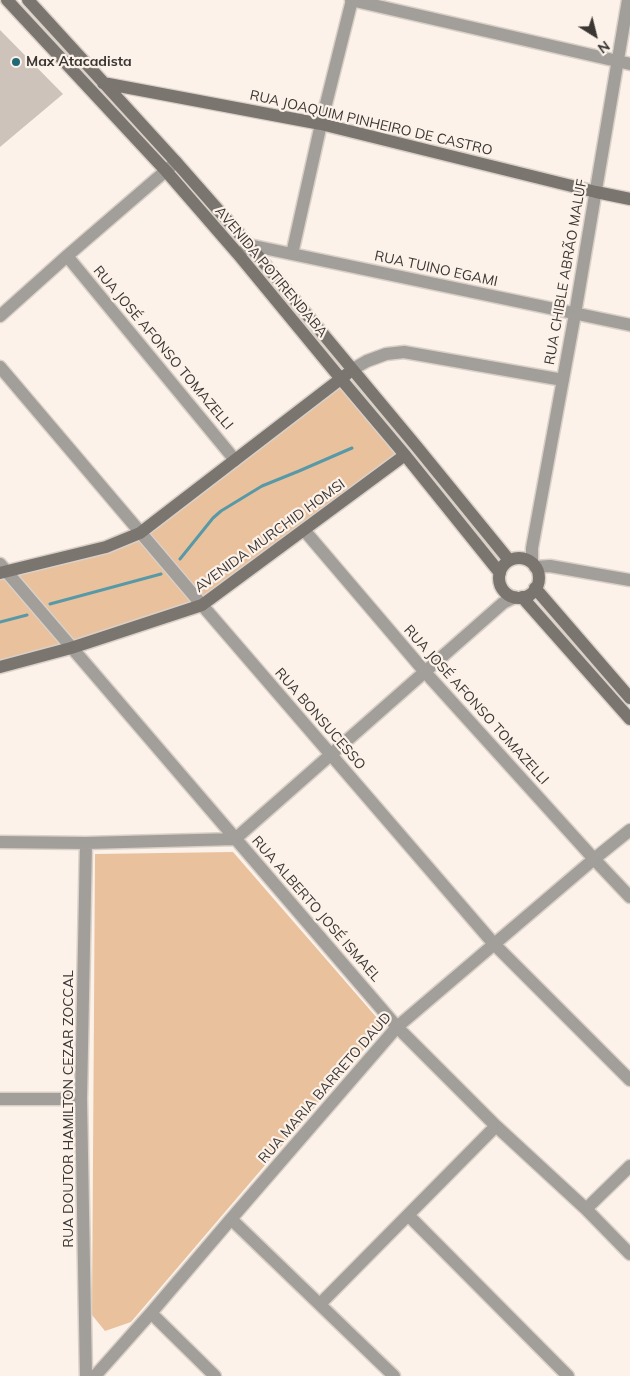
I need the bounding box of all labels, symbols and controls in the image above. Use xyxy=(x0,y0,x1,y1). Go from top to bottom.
north arrow xyxy=(570,10,620,60)
text: N xyxy=(594,37,613,58)
place label: Max Atacadista xyxy=(26,54,132,70)
marker: Max Atacadista xyxy=(10,56,22,68)
street label: RUA JOAQUIM PINHEIRO DE CASTRO xyxy=(248,87,494,159)
street label: RUA CHIBLE ABRÃO MALUF xyxy=(541,178,591,366)
street label: AVENIDA POTIRENDABA xyxy=(211,203,331,341)
street label: RUA TUINO EGAMI xyxy=(373,248,499,290)
street label: RUA JOSÉ AFONSO TOMAZELLI xyxy=(90,263,236,433)
street label: AVENIDA MURCHID HOMSI xyxy=(192,476,348,596)
street label: RUA JOSÉ AFONSO TOMAZELLI xyxy=(400,622,552,788)
street label: RUA BONSUCESSO xyxy=(271,665,369,773)
street label: RUA ALBERTO JOSÉ ISMAEL xyxy=(248,833,384,985)
street label: RUA DOUTOR HAMILTON CEZAR ZOCCAL xyxy=(61,970,77,1248)
street label: RUA MARIA BARRETO DAUD xyxy=(255,1009,395,1167)

